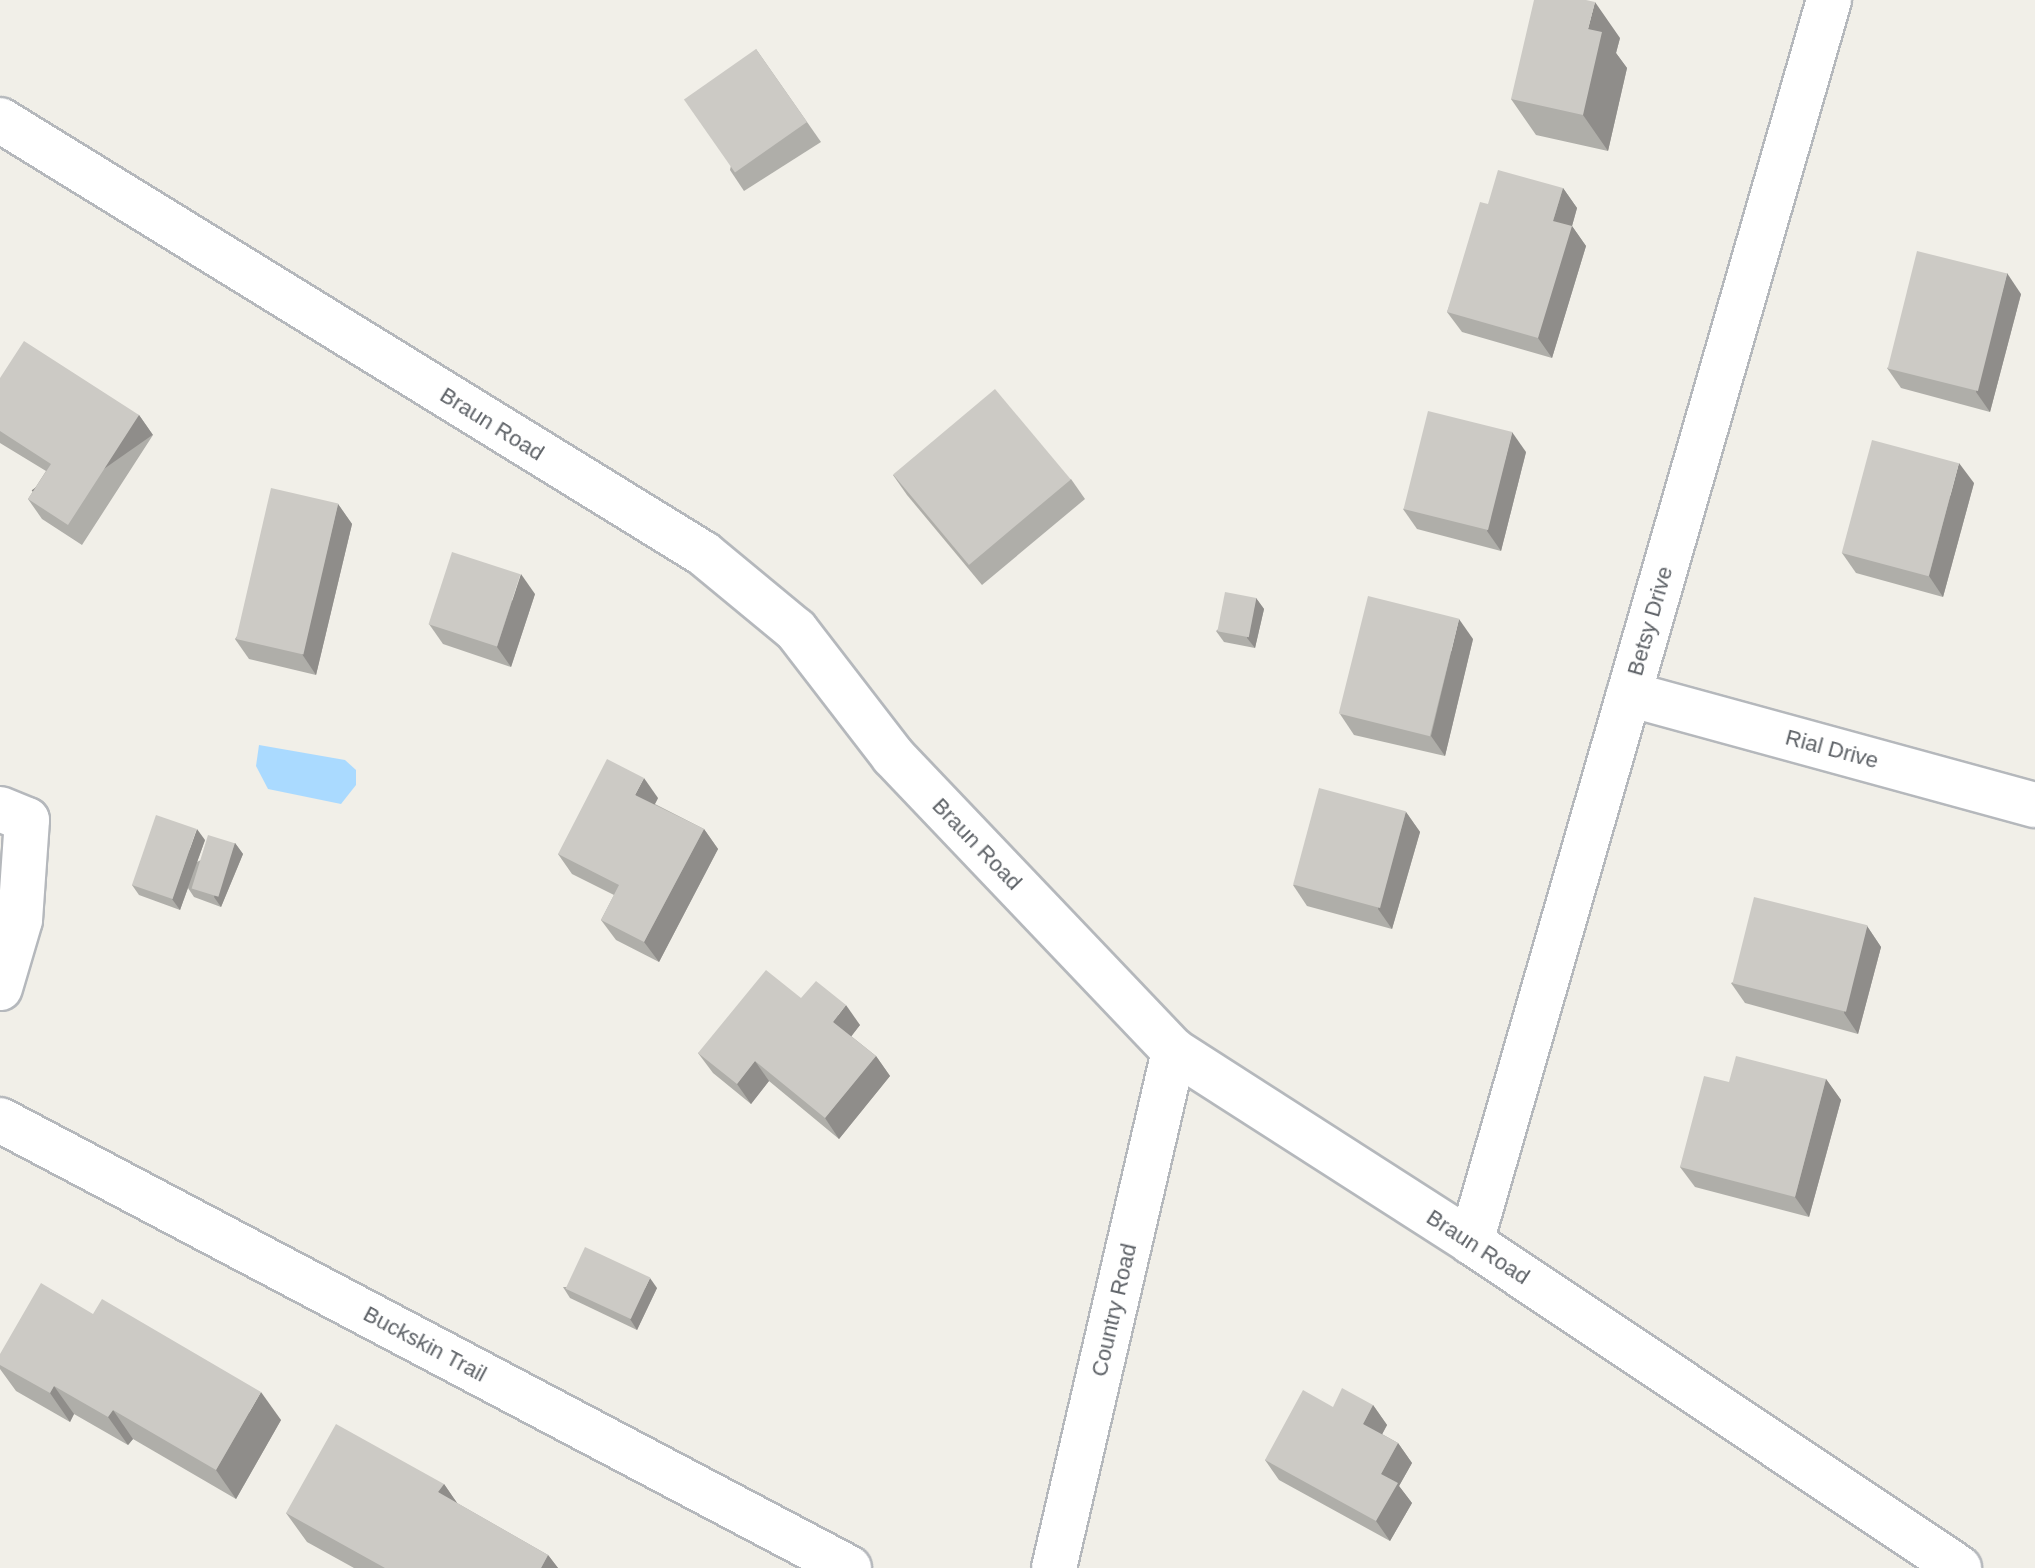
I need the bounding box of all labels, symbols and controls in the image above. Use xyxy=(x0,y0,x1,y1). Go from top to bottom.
street label: Braun Road xyxy=(435,382,549,466)
street label: Betsy Drive xyxy=(1622,563,1678,679)
street label: Rial Drive xyxy=(1783,724,1881,774)
street label: Braun Road xyxy=(927,793,1027,895)
street label: Braun Road xyxy=(1422,1204,1534,1290)
street label: Country Road xyxy=(1086,1241,1142,1379)
street label: Buckskin Trail xyxy=(359,1300,491,1388)

